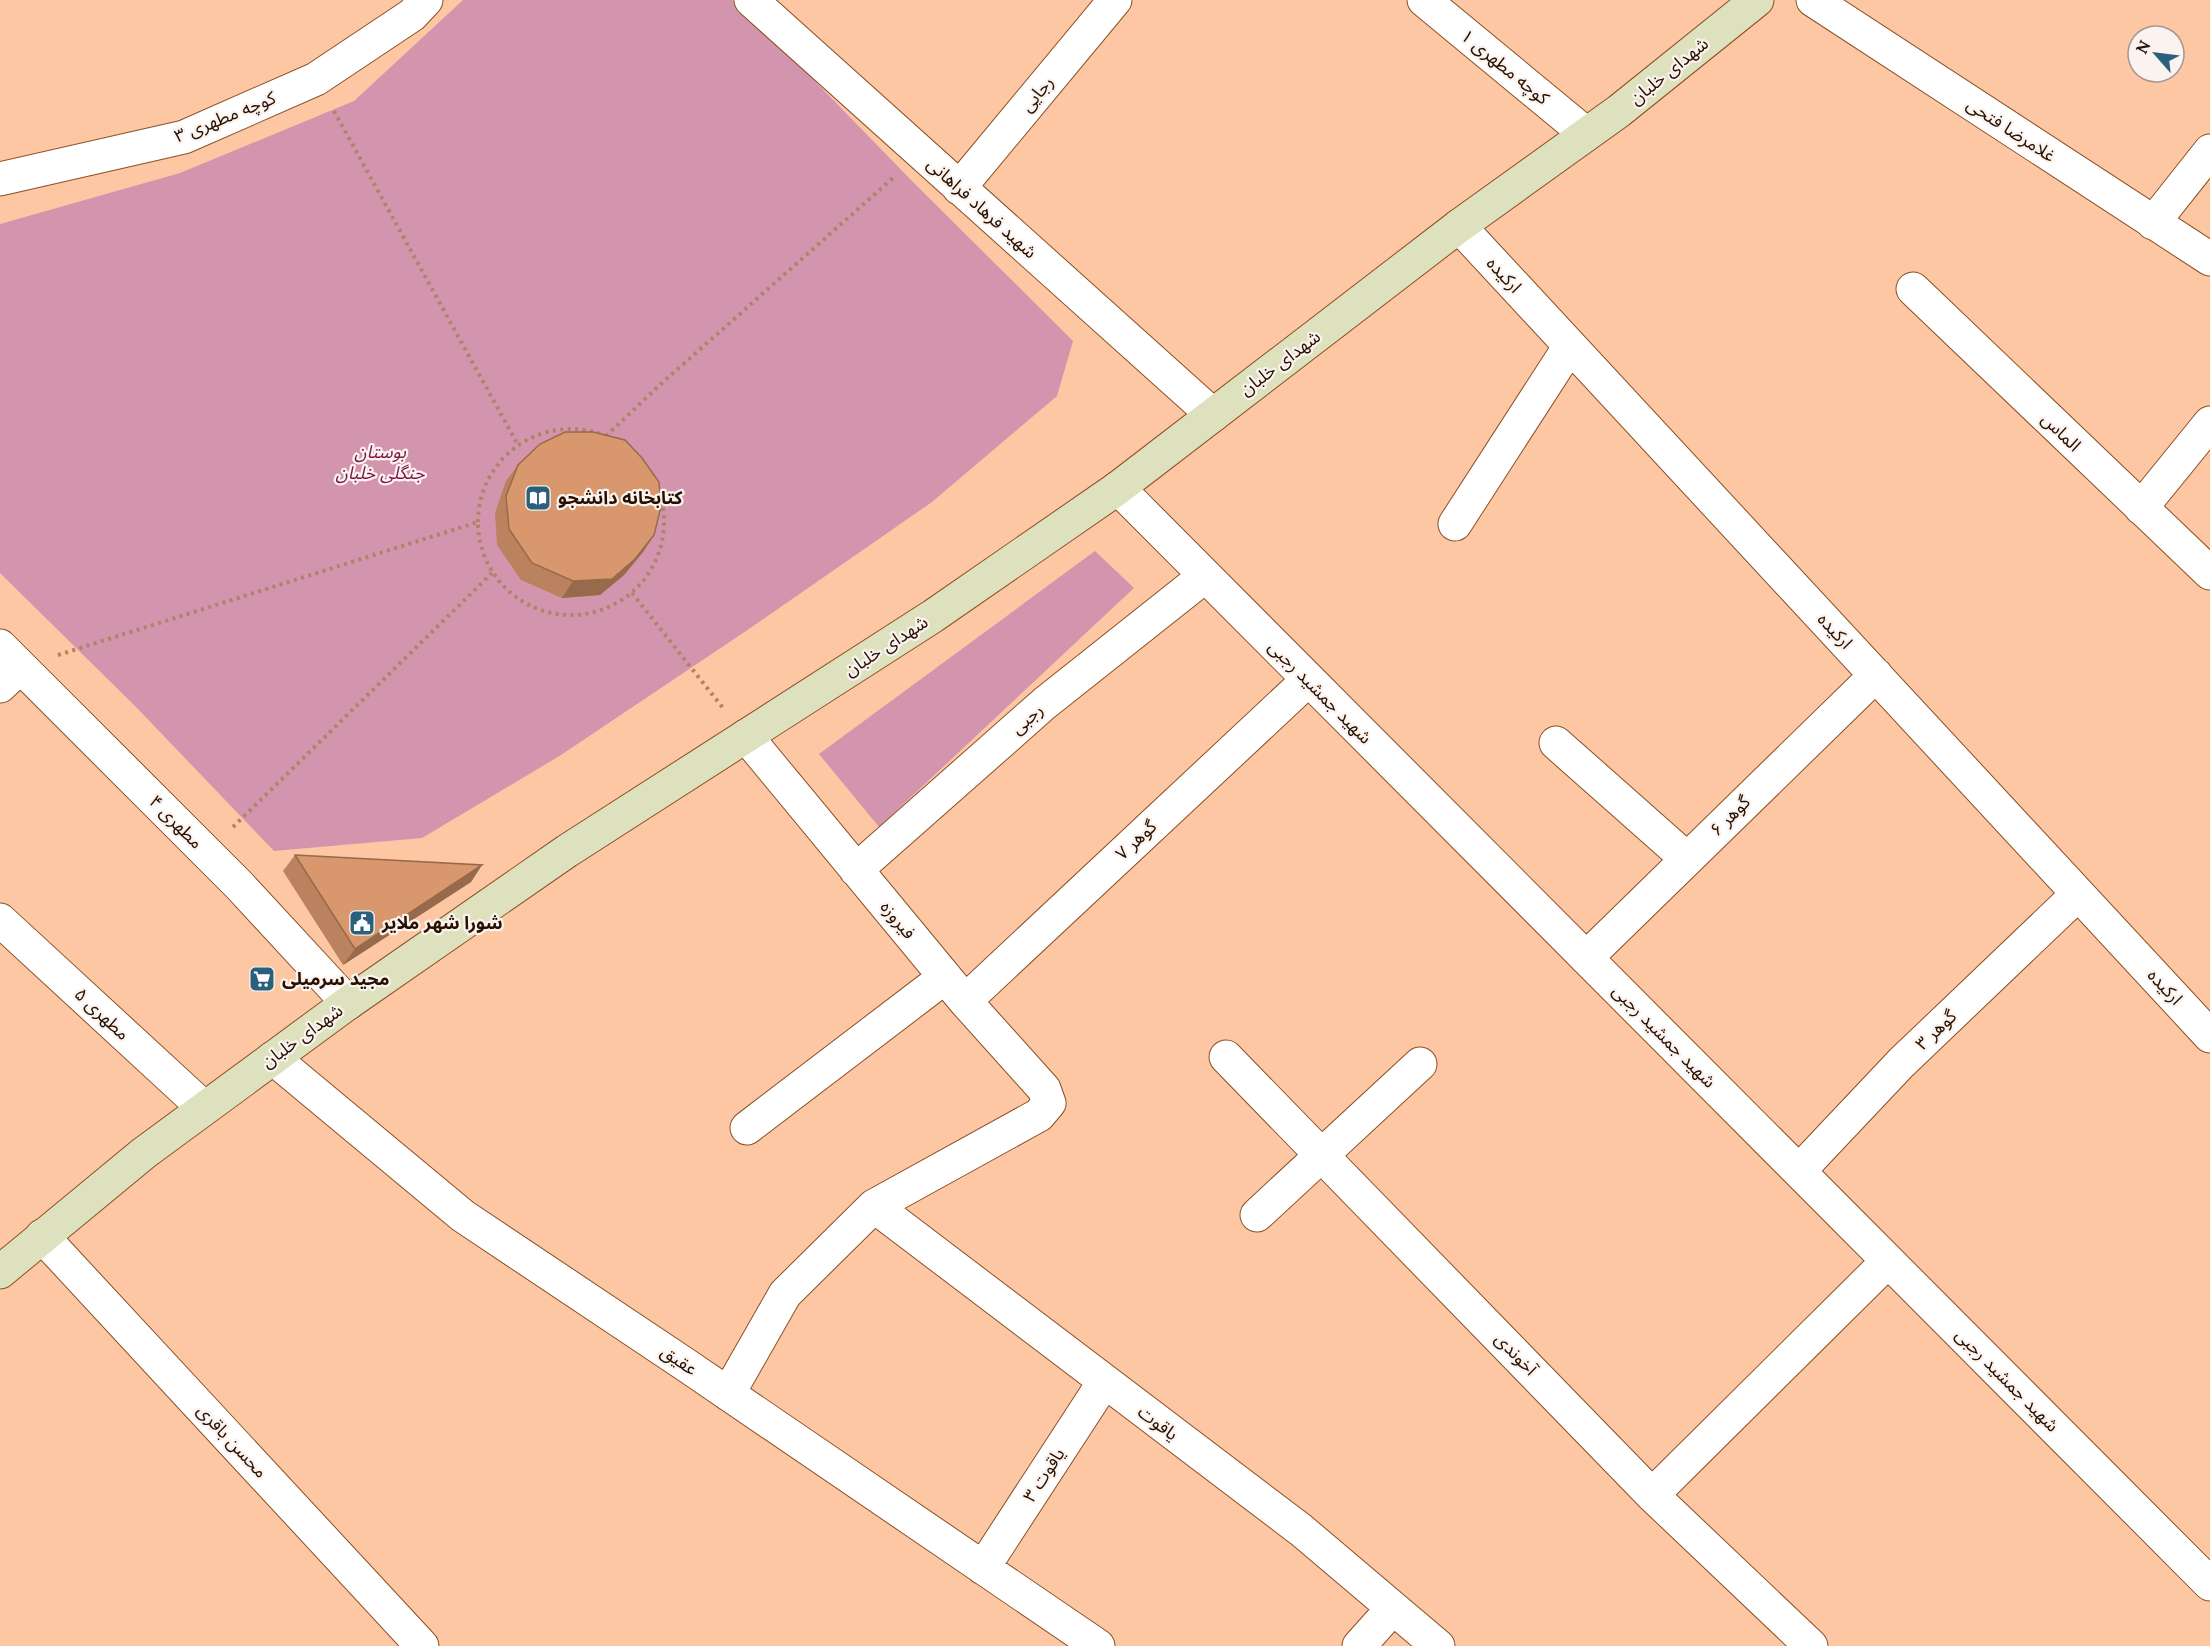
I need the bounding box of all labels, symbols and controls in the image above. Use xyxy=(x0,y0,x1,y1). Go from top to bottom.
street label: کوچه مطهری ۱ xyxy=(1456,24,1555,110)
north arrow xyxy=(2126,24,2186,84)
street label: شهدای خلبان xyxy=(1624,32,1713,110)
text: N xyxy=(2131,37,2154,57)
street label: رجایی xyxy=(1015,71,1058,117)
street label: کوچه مطهری ۳ xyxy=(171,86,279,147)
street label: غلامرضا فتحی xyxy=(1962,92,2060,167)
street label: شهید فرهاد فراهانی xyxy=(923,152,1042,263)
street label: ارکیده xyxy=(1482,252,1527,298)
street label: شهدای خلبان xyxy=(1235,325,1325,400)
street label: الماس xyxy=(2037,407,2086,456)
park label: بوستان جنگلی خلبان xyxy=(335,440,425,484)
library icon: کتابخانه دانشجو xyxy=(523,483,553,513)
place label: کتابخانه دانشجو xyxy=(558,486,683,509)
street label: ارکیده xyxy=(1813,608,1858,654)
street label: شهدای خلبان xyxy=(840,610,932,681)
street label: شهید جمشید رجبی xyxy=(1264,635,1377,748)
street label: رجبی xyxy=(1006,698,1048,739)
street label: مطهری ۴ xyxy=(144,790,208,854)
street label: گوهر ۶ xyxy=(1704,790,1755,841)
street label: گوهر ۷ xyxy=(1110,814,1162,865)
street label: فیروزه xyxy=(876,896,921,944)
public building icon: شورا شهر ملایر xyxy=(347,908,377,938)
place label: شورا شهر ملایر xyxy=(381,911,503,934)
supermarket icon: مجید سرمیلی xyxy=(247,964,277,994)
street label: ارکیده xyxy=(2143,964,2188,1010)
place label: مجید سرمیلی xyxy=(282,967,390,990)
street label: شهید جمشید رجبی xyxy=(1608,979,1721,1092)
street label: مطهری ۵ xyxy=(70,982,135,1045)
street label: شهدای خلبان xyxy=(256,998,347,1073)
street label: گوهر ۳ xyxy=(1910,1004,1961,1055)
street label: شهید جمشید رجبی xyxy=(1951,1323,2064,1436)
street label: آخوندی xyxy=(1490,1327,1543,1381)
street label: عقیق xyxy=(657,1339,702,1380)
street label: محسن باقری xyxy=(192,1399,272,1483)
street label: یاقوت xyxy=(1133,1400,1183,1445)
street label: یاقوت ۳ xyxy=(1018,1443,1070,1506)

